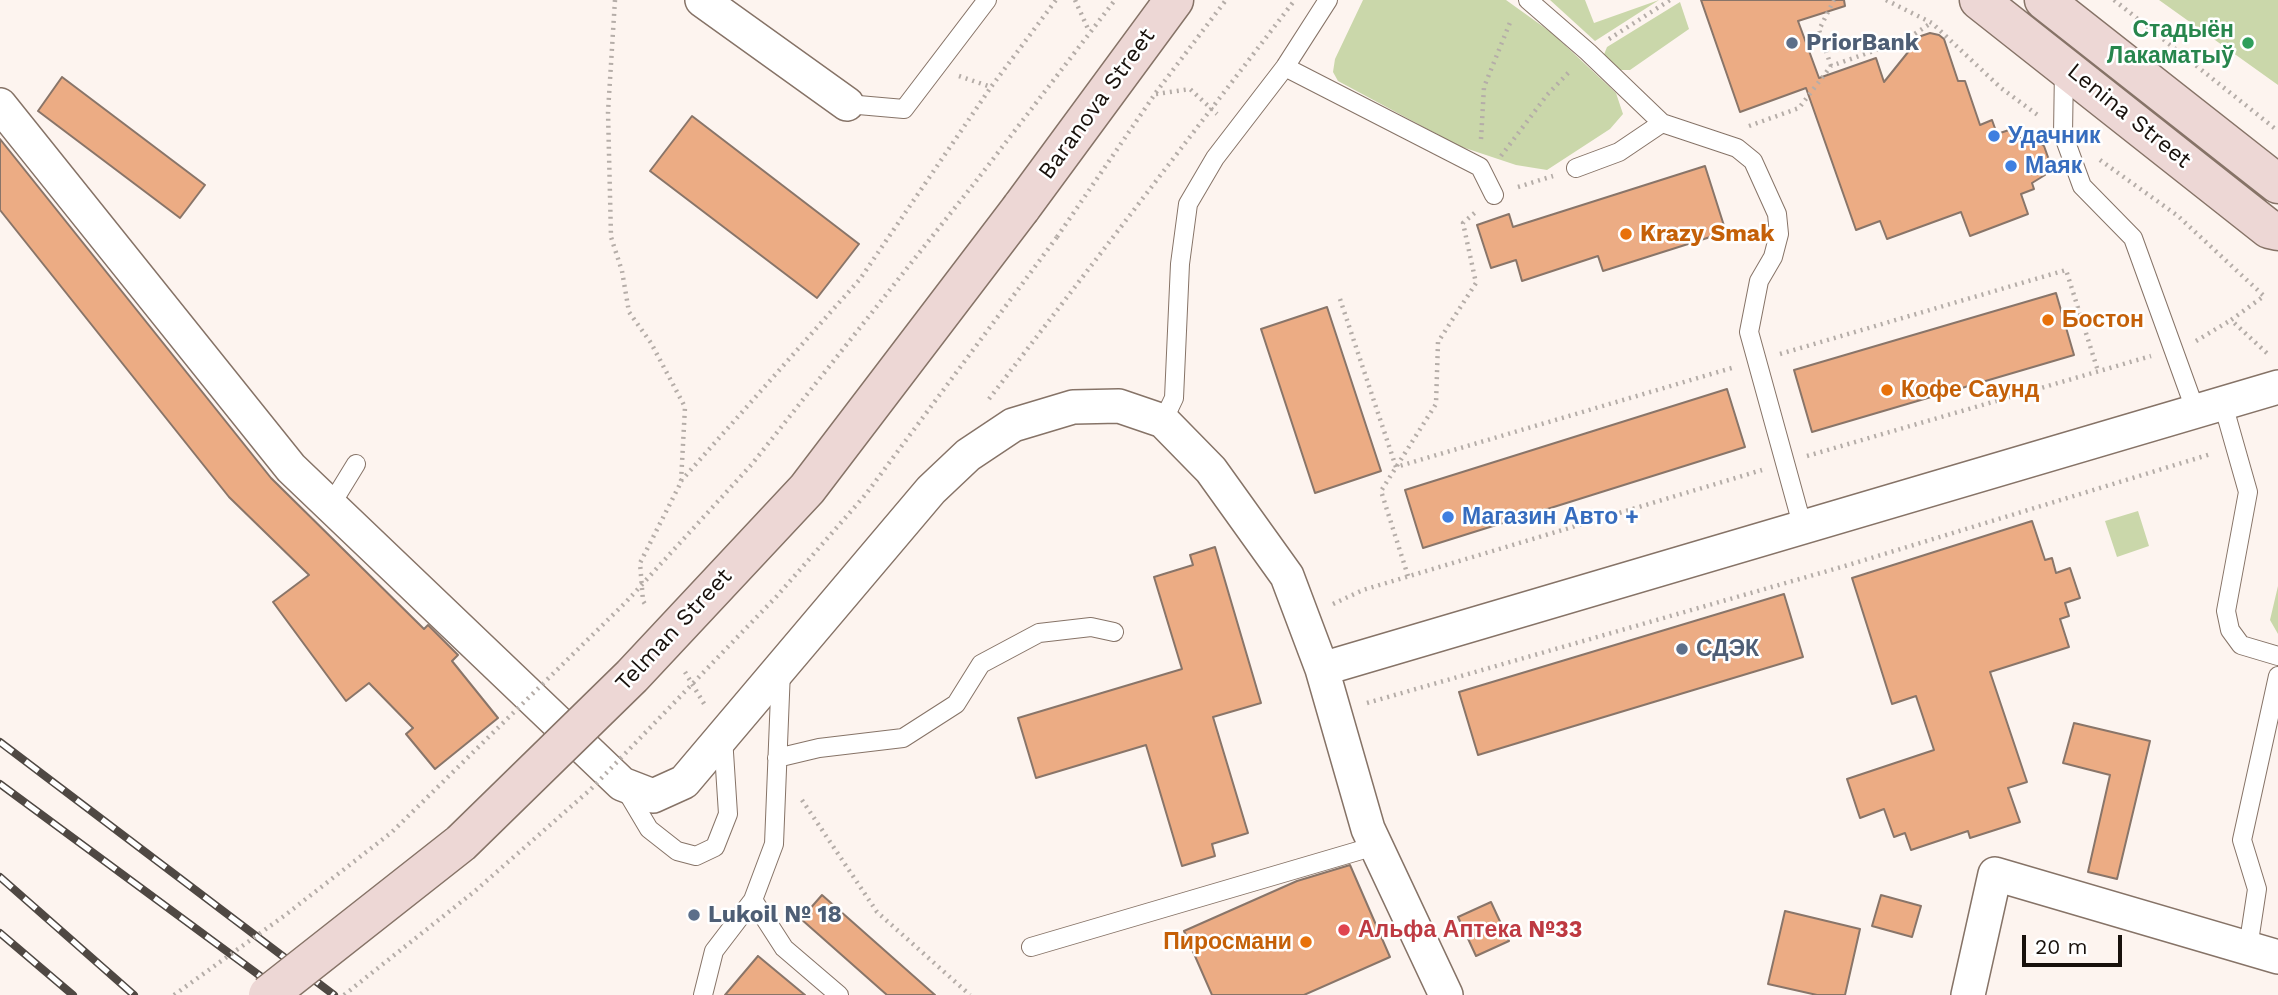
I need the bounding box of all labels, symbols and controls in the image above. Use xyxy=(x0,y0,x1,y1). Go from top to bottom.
place label: Стадыён Лакаматыў xyxy=(2107,16,2234,70)
street label: Baranova Street xyxy=(1033,23,1161,185)
place label: PriorBank xyxy=(1806,29,1919,57)
marker: PriorBank xyxy=(1784,35,1800,51)
marker: Стадыён Лакаматыў xyxy=(2240,35,2256,51)
street label: Lenina Street xyxy=(2061,58,2197,174)
place label: Удачник xyxy=(2008,122,2101,150)
marker: Удачник xyxy=(1986,128,2002,144)
place label: Маяк xyxy=(2025,152,2082,180)
marker: Маяк xyxy=(2003,158,2019,174)
place label: Krazy Smak xyxy=(1640,220,1774,248)
marker: Krazy Smak xyxy=(1618,226,1634,242)
place label: Бостон xyxy=(2062,306,2144,334)
marker: Бостон xyxy=(2040,312,2056,328)
place label: Кофе Саунд xyxy=(1901,376,2039,404)
marker: Кофе Саунд xyxy=(1879,382,1895,398)
place label: Магазин Авто + xyxy=(1462,503,1639,531)
marker: Магазин Авто + xyxy=(1440,509,1456,525)
street label: Telman Street xyxy=(610,563,738,697)
place label: СДЭК xyxy=(1696,635,1759,663)
marker: СДЭК xyxy=(1674,641,1690,657)
place label: Lukoil № 18 xyxy=(708,901,842,929)
marker: Lukoil № 18 xyxy=(686,907,702,923)
place label: Альфа Аптека №33 xyxy=(1358,916,1582,944)
marker: Альфа Аптека №33 xyxy=(1336,922,1352,938)
scale bar xyxy=(2026,922,2126,966)
place label: Пиросмани xyxy=(1163,928,1292,956)
marker: Пиросмани xyxy=(1298,934,1314,950)
text: 20 m xyxy=(2035,934,2087,959)

